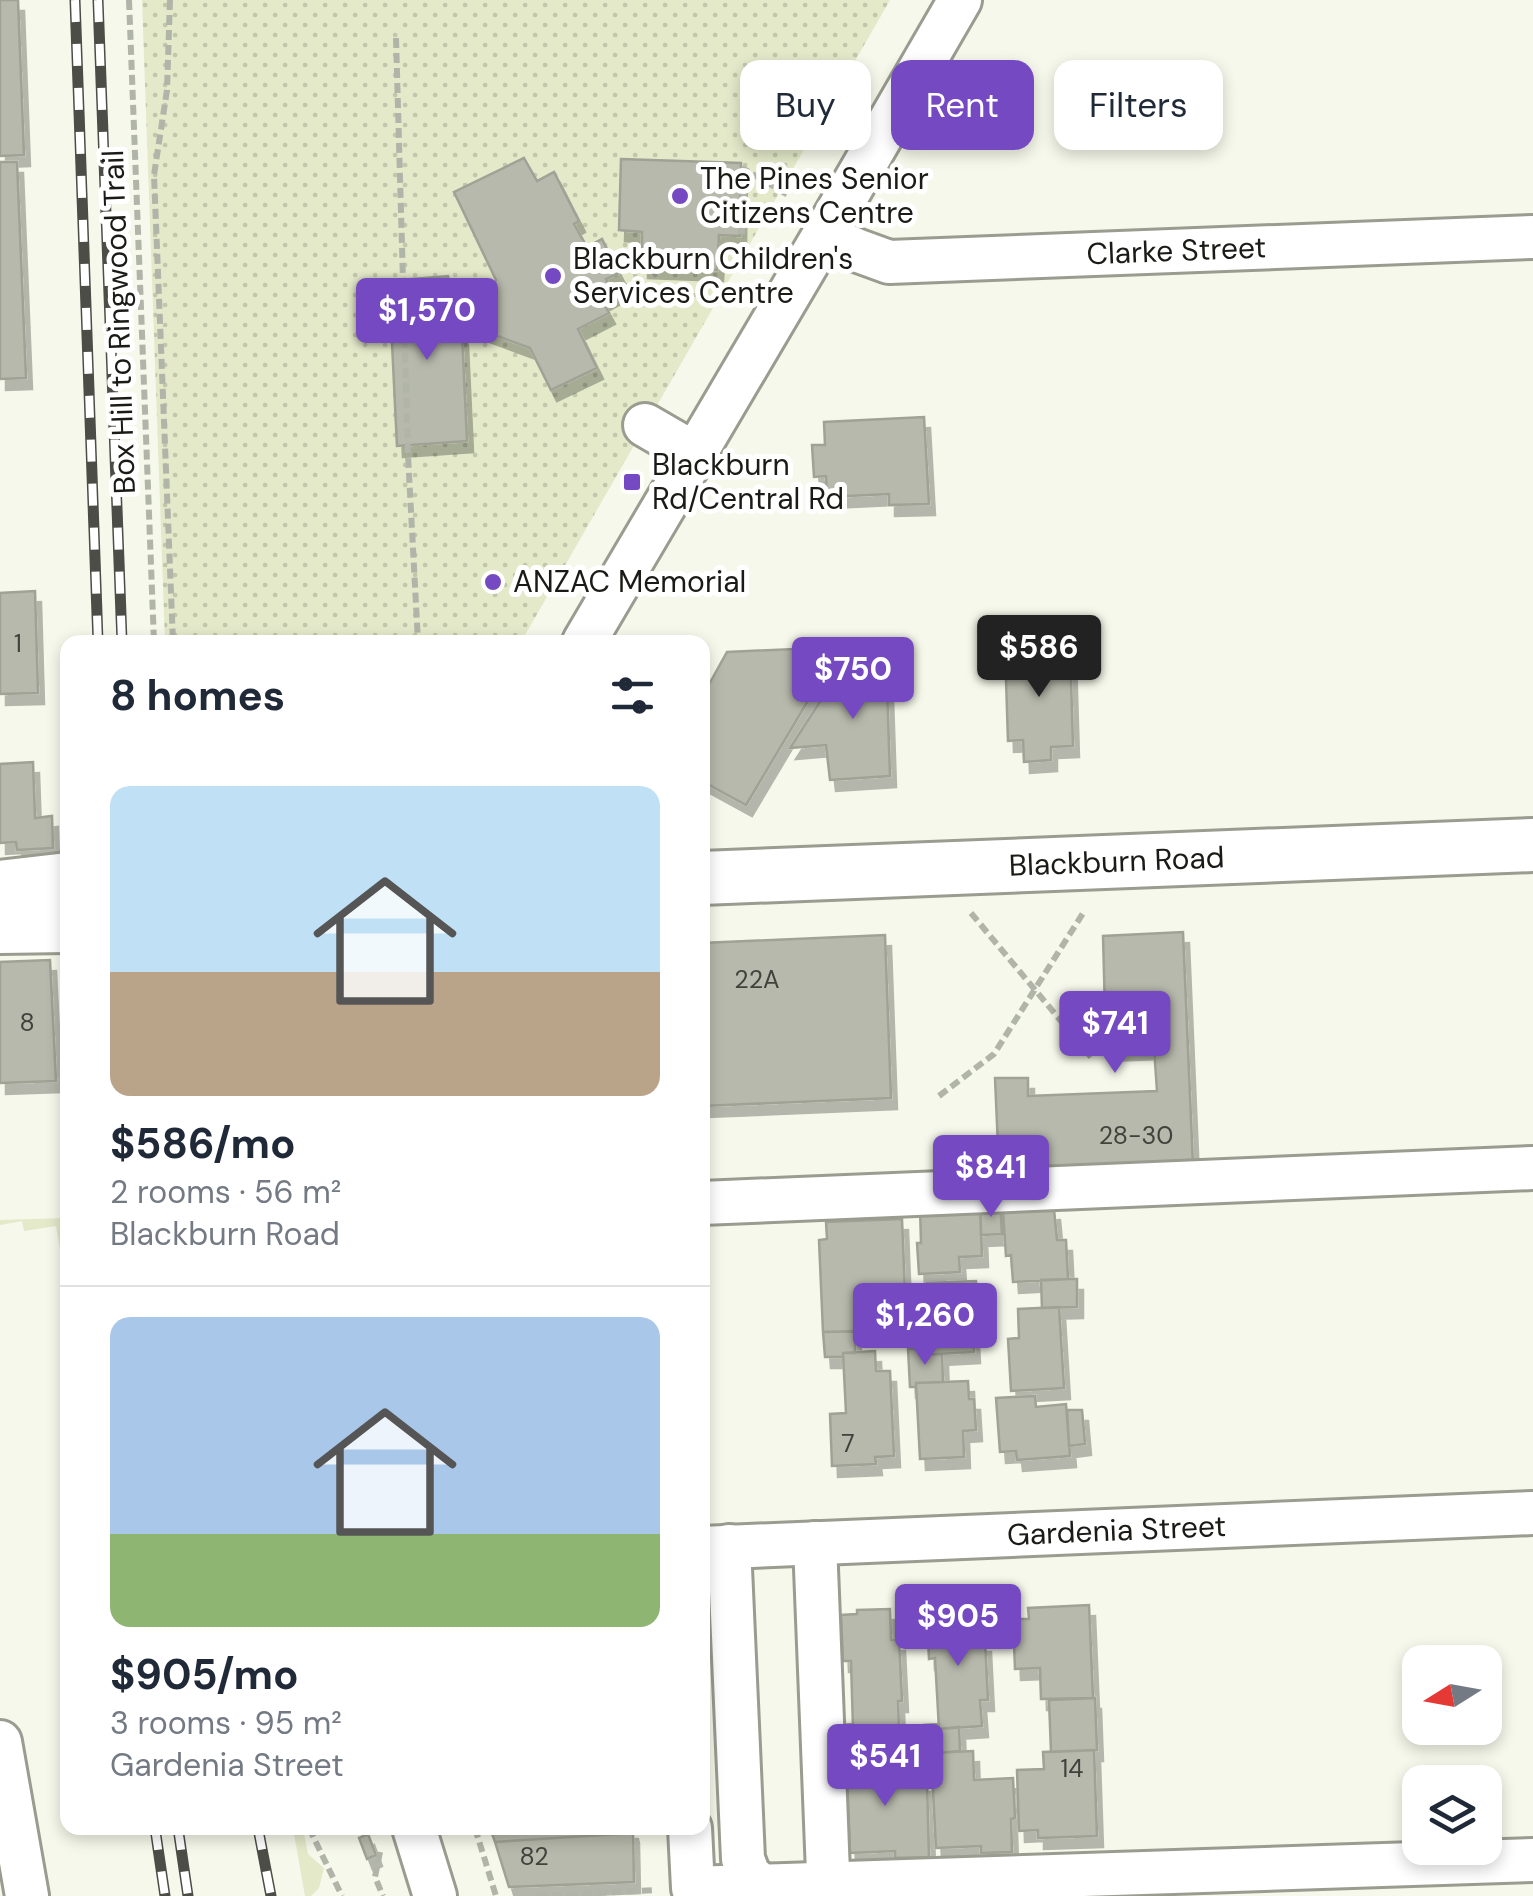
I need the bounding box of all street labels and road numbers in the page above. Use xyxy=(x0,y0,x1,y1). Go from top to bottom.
street label: Box Hill to Ringwood Trail xyxy=(93,149,144,495)
street label: Clarke Street xyxy=(1086,227,1267,273)
street label: Blackburn Road xyxy=(1008,837,1225,885)
street label: Gardenia Street xyxy=(1006,1506,1227,1554)

